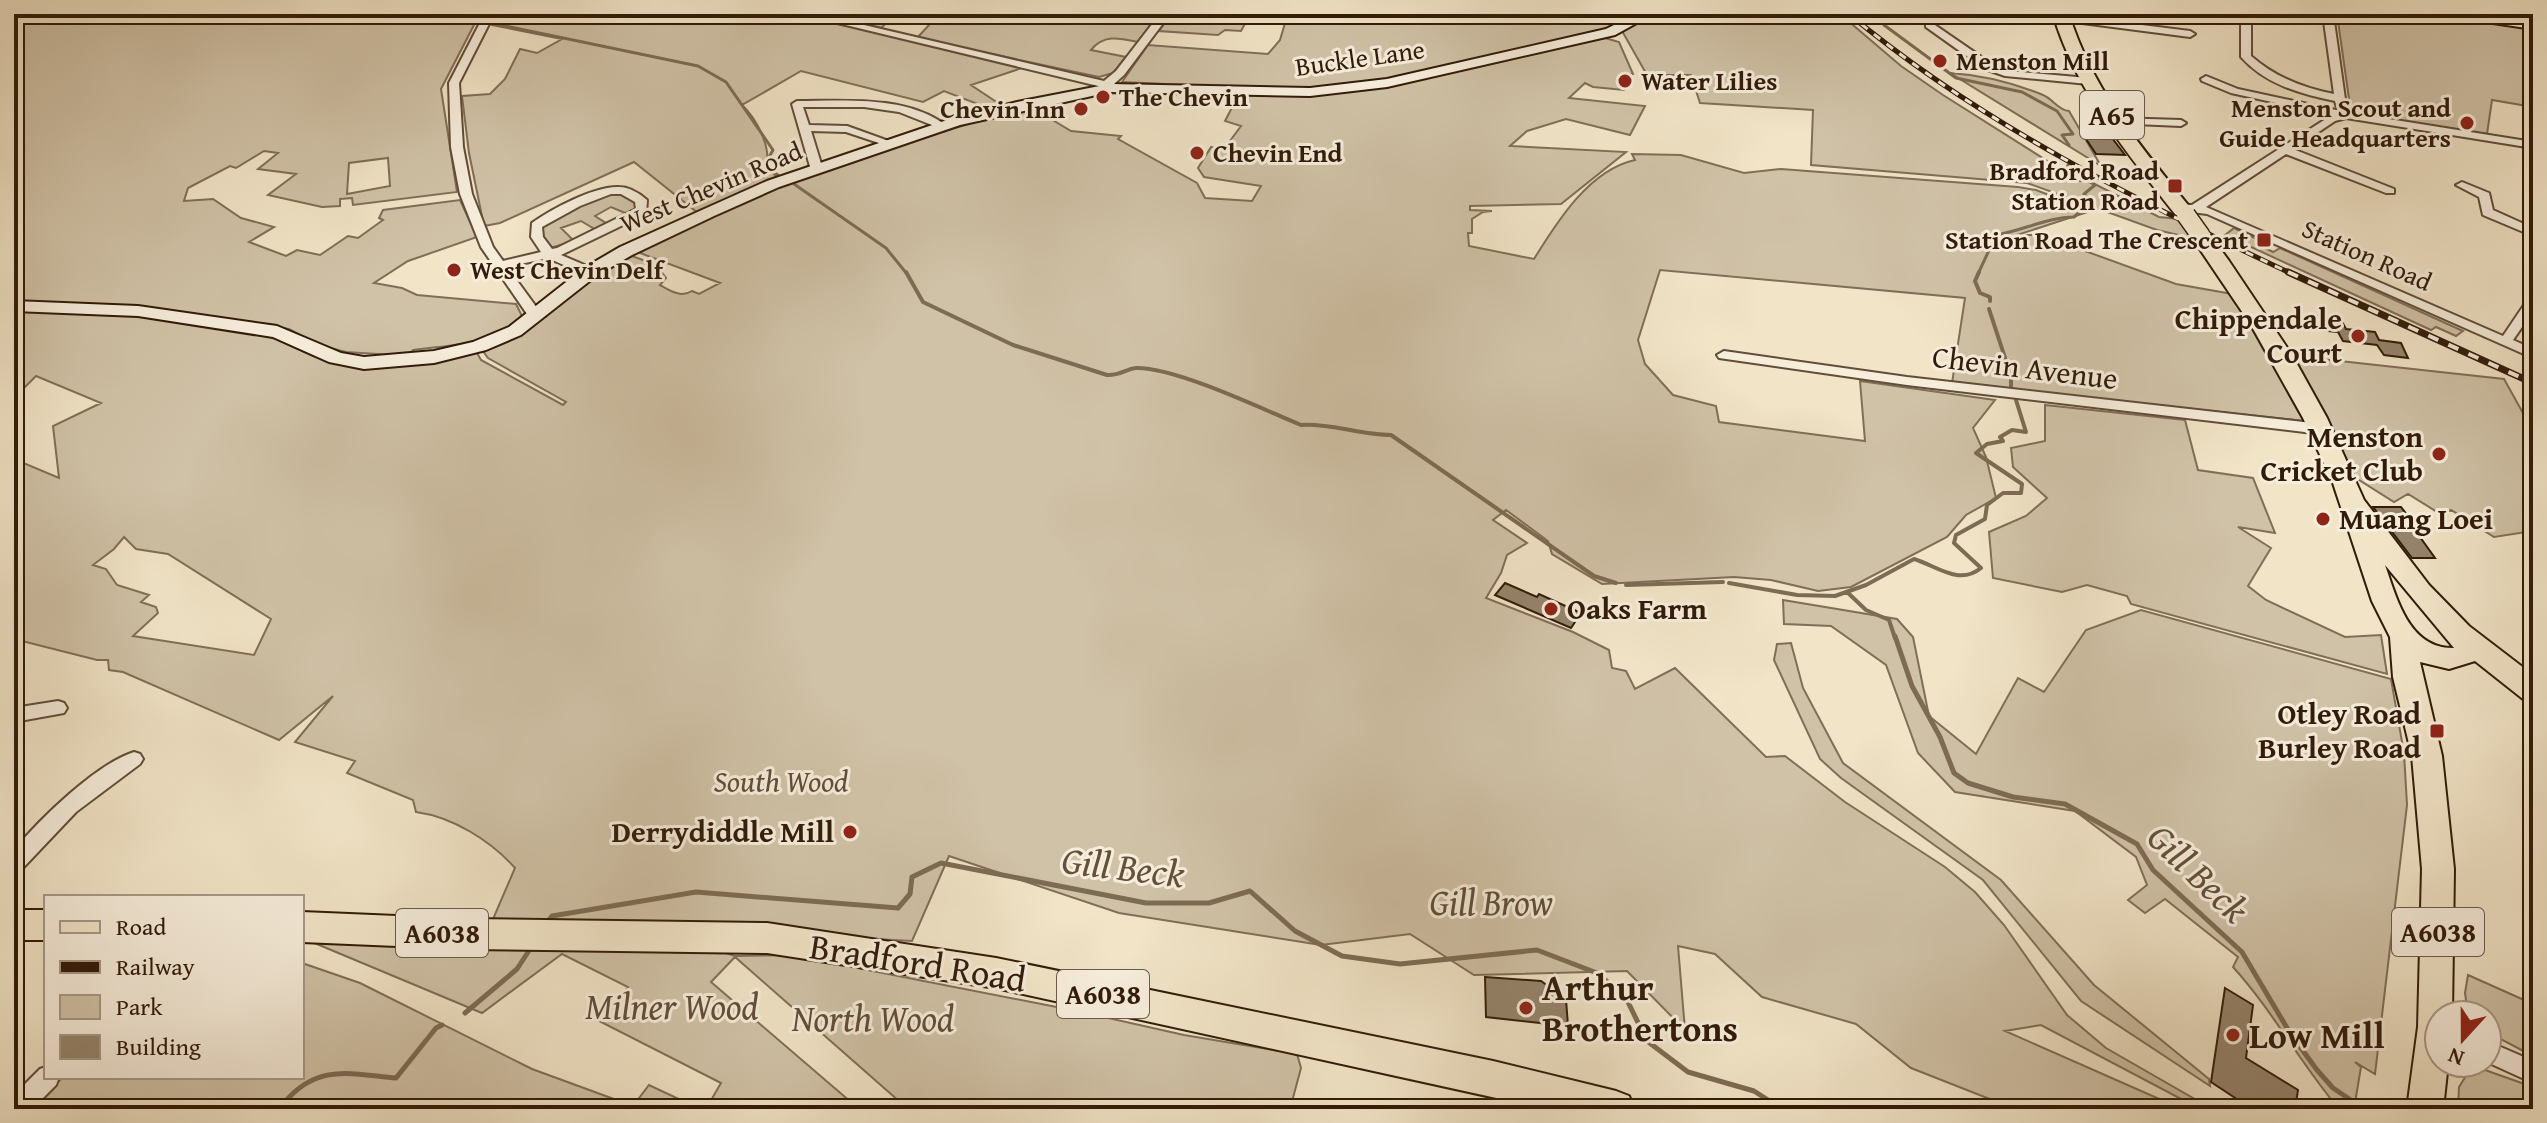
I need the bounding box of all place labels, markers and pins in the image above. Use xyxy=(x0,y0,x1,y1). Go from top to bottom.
place label: Menston Mill xyxy=(1956,41,2109,80)
marker: Menston Mill xyxy=(1931,52,1949,70)
place label: Water Lilies xyxy=(1641,61,1777,100)
marker: Water Lilies xyxy=(1616,72,1634,90)
place label: The Chevin xyxy=(1119,77,1248,116)
marker: The Chevin xyxy=(1094,88,1112,106)
place label: Menston Scout and Guide Headquarters xyxy=(2219,88,2451,157)
place label: Chevin Inn xyxy=(940,89,1066,128)
marker: Chevin Inn xyxy=(1072,100,1090,118)
marker: Menston Scout and Guide Headquarters xyxy=(2458,114,2476,132)
place label: Chevin End xyxy=(1213,133,1343,172)
marker: Chevin End xyxy=(1188,144,1206,162)
place label: Bradford Road Station Road xyxy=(1990,151,2159,220)
marker: Bradford Road Station Road xyxy=(2166,177,2184,195)
place label: Station Road The Crescent xyxy=(1945,220,2248,259)
marker: Station Road The Crescent xyxy=(2255,231,2273,249)
place label: West Chevin Delf xyxy=(470,250,666,289)
marker: West Chevin Delf xyxy=(445,261,463,279)
place label: Chippendale Court xyxy=(2175,296,2343,374)
marker: Chippendale Court xyxy=(2349,327,2367,345)
place label: Menston Cricket Club xyxy=(2261,414,2423,492)
marker: Menston Cricket Club xyxy=(2430,445,2448,463)
place label: Muang Loei xyxy=(2339,496,2493,540)
marker: Muang Loei xyxy=(2314,510,2332,528)
place label: Oaks Farm xyxy=(1567,586,1707,630)
marker: Oaks Farm xyxy=(1542,600,1560,618)
place label: Otley Road Burley Road xyxy=(2258,691,2422,769)
marker: Otley Road Burley Road xyxy=(2428,722,2446,740)
place label: Derrydiddle Mill xyxy=(611,809,834,853)
marker: Derrydiddle Mill xyxy=(841,823,859,841)
place label: Arthur Brothertons xyxy=(1542,960,1738,1054)
marker: Arthur Brothertons xyxy=(1517,999,1535,1017)
place label: Low Mill xyxy=(2249,1008,2385,1061)
marker: Low Mill xyxy=(2224,1026,2242,1044)

